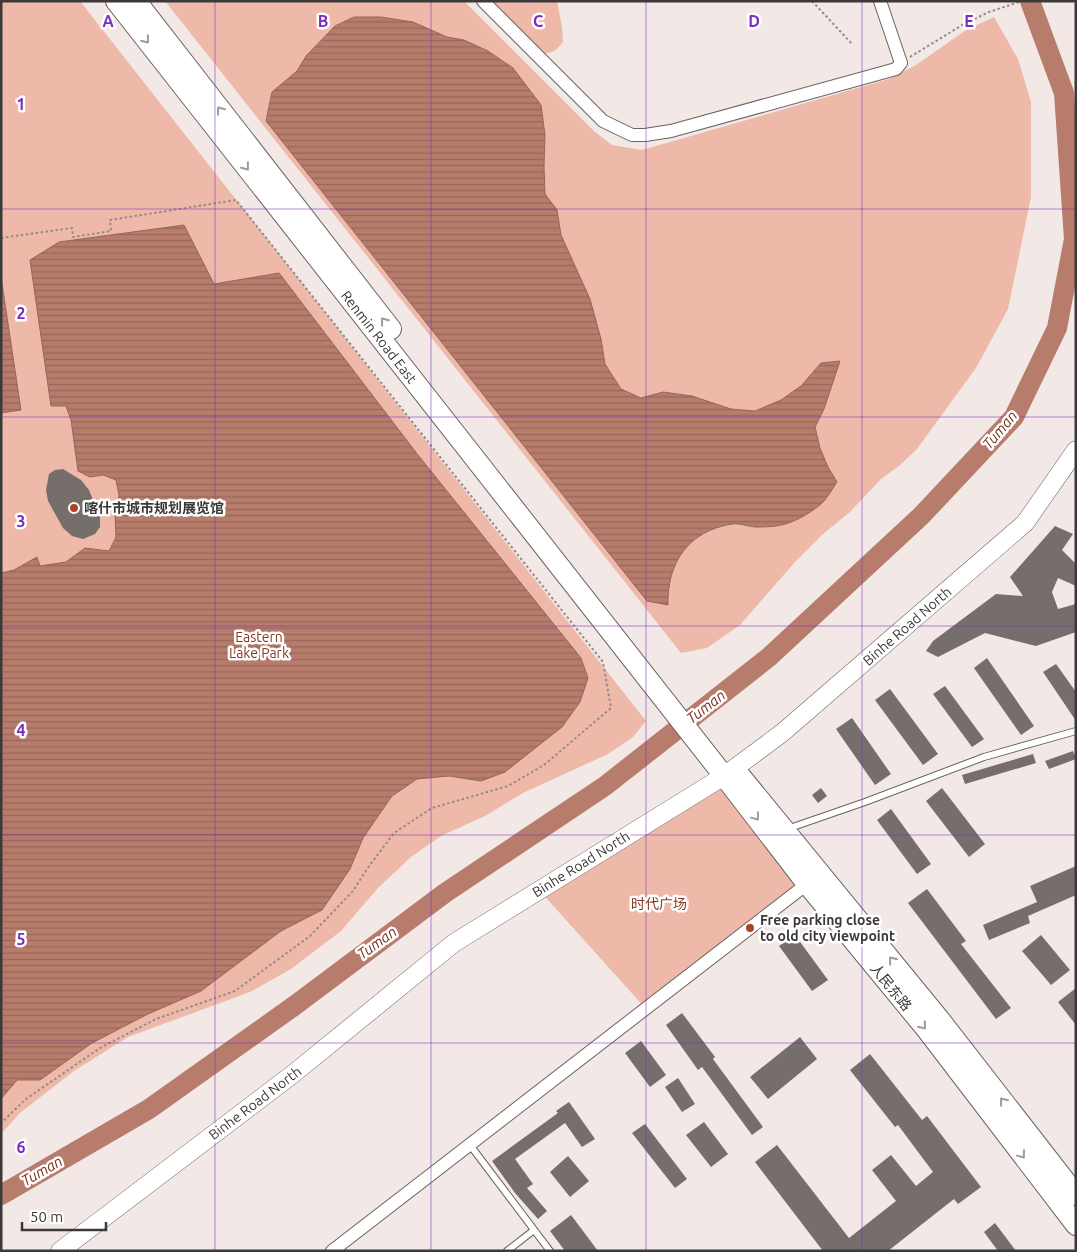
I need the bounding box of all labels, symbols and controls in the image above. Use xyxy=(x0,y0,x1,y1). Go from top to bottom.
text: A xyxy=(102,12,114,30)
text: B xyxy=(318,12,328,30)
text: C xyxy=(533,12,543,30)
text: D xyxy=(748,12,760,30)
text: E xyxy=(964,12,974,30)
one-way arrow xyxy=(140,34,149,43)
text: 1 xyxy=(16,95,26,113)
one-way arrow xyxy=(218,107,226,116)
one-way arrow xyxy=(241,162,250,171)
street label: Renmin Road East xyxy=(338,287,420,387)
text: 2 xyxy=(16,304,26,322)
one-way arrow xyxy=(382,318,390,327)
water label: Tuman xyxy=(979,407,1020,452)
place label: 喀什市城市规划展览馆 xyxy=(84,500,224,516)
marker: 喀什市城市规划展览馆 xyxy=(68,502,80,514)
text: 3 xyxy=(16,512,26,530)
street label: Binhe Road North xyxy=(860,583,954,669)
park label: Eastern Lake Park xyxy=(229,629,289,661)
water label: Tuman xyxy=(683,686,728,727)
text: 4 xyxy=(16,721,26,739)
one-way arrow xyxy=(750,811,759,821)
street label: Binhe Road North xyxy=(529,828,633,900)
park label: 时代广场 xyxy=(631,896,687,912)
place label: Free parking close to old city viewpoint xyxy=(760,912,895,944)
marker: Free parking close to old city viewpoint xyxy=(744,922,756,934)
water label: Tuman xyxy=(354,923,400,963)
text: 5 xyxy=(16,930,26,948)
one-way arrow xyxy=(889,957,897,966)
street label: 人民东路 xyxy=(867,960,915,1014)
one-way arrow xyxy=(918,1020,926,1029)
street label: Binhe Road North xyxy=(206,1063,304,1143)
one-way arrow xyxy=(1001,1098,1009,1107)
text: 6 xyxy=(16,1138,26,1156)
one-way arrow xyxy=(1016,1149,1025,1159)
water label: Tuman xyxy=(18,1152,65,1189)
scale bar xyxy=(22,1200,106,1232)
text: 50 m xyxy=(30,1208,63,1225)

